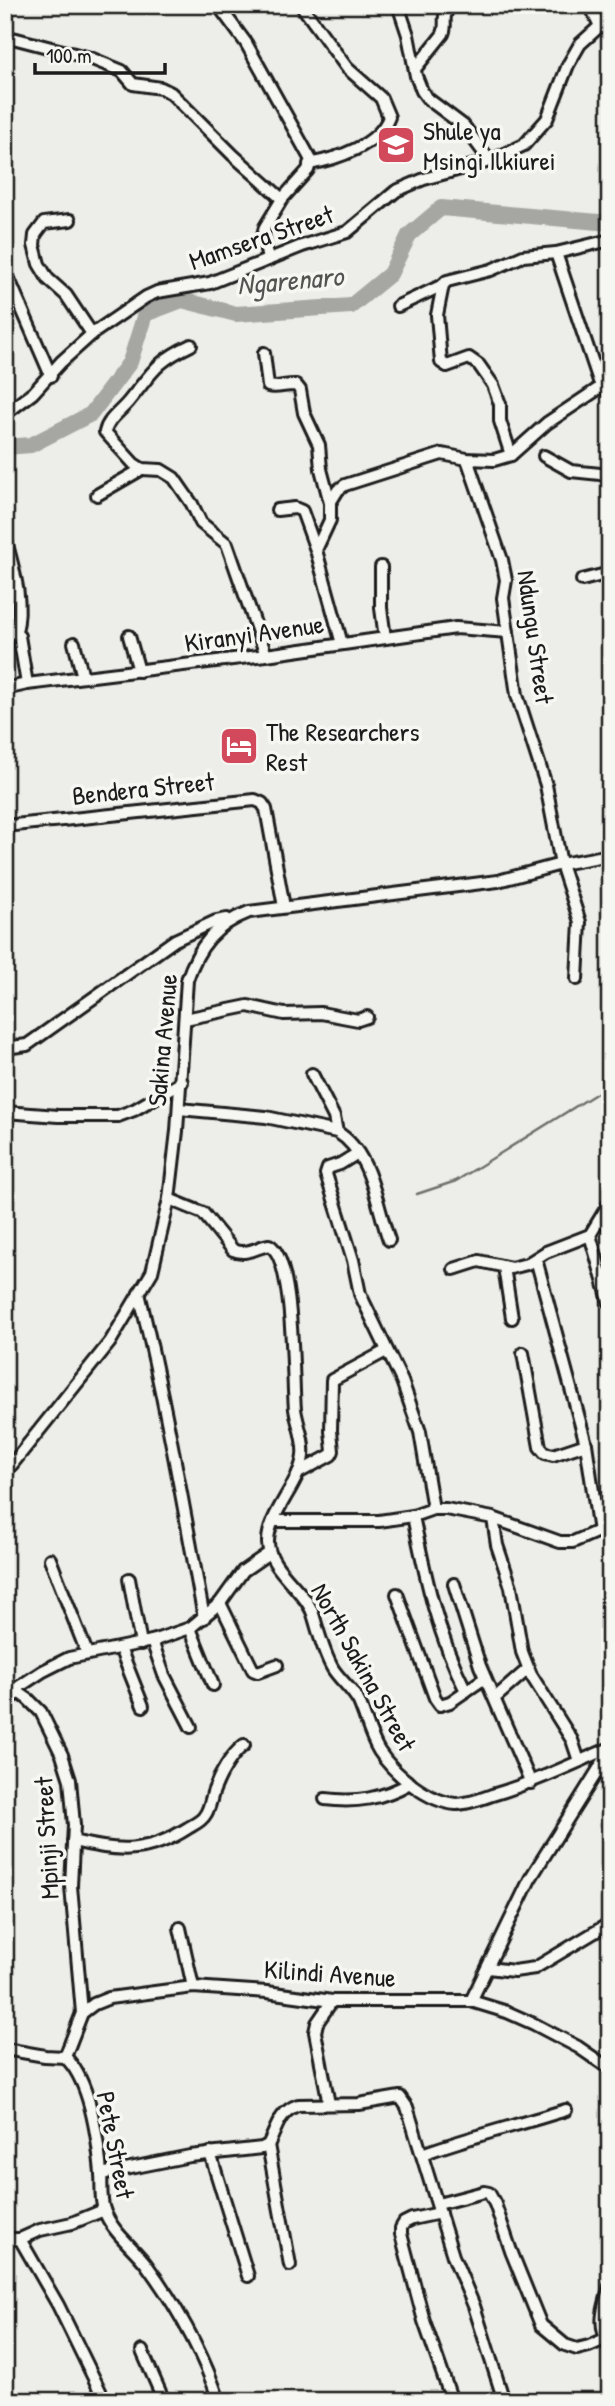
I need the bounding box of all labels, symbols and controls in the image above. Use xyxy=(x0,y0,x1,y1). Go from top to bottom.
scale bar xyxy=(35,32,164,76)
text: 100 m xyxy=(46,41,92,70)
place label: Shule ya Msingi Ilkiurei xyxy=(423,113,556,178)
school or university icon: Shule ya Msingi Ilkiurei xyxy=(375,124,417,166)
street label: Mamsera Street xyxy=(184,196,339,278)
water label: Ngarenaro xyxy=(236,256,346,304)
street label: Ndungu Street xyxy=(509,568,563,707)
street label: Kiranyi Avenue xyxy=(182,606,326,660)
place label: The Researchers Rest xyxy=(266,714,420,779)
hotel icon: The Researchers Rest xyxy=(218,725,260,767)
street label: Bendera Street xyxy=(70,763,217,813)
street label: Sakina Avenue xyxy=(139,972,185,1108)
street label: North Sakina Street xyxy=(303,1577,425,1758)
street label: Mpinji Street xyxy=(25,1775,67,1900)
street label: Kilindi Avenue xyxy=(263,1951,397,1995)
street label: Pete Street xyxy=(88,2088,144,2203)

